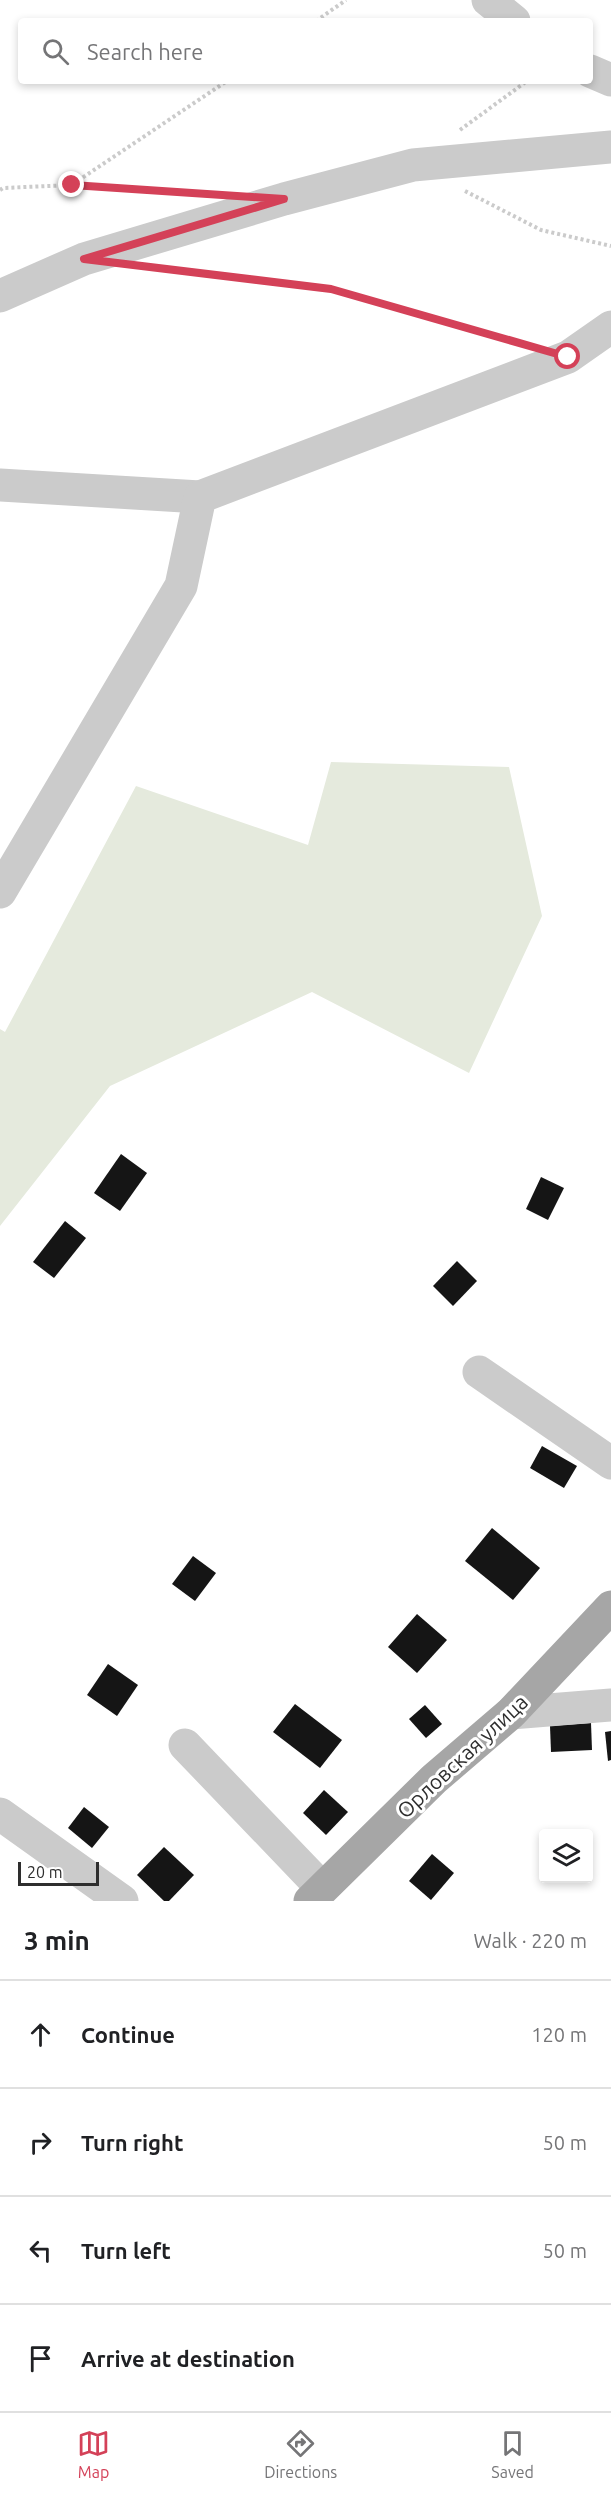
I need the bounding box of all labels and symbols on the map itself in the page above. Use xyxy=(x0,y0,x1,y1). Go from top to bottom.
route end xyxy=(58,171,84,197)
route start xyxy=(554,343,580,369)
street label: Орловская улица xyxy=(392,1689,532,1823)
scale bar xyxy=(18,1859,99,1886)

